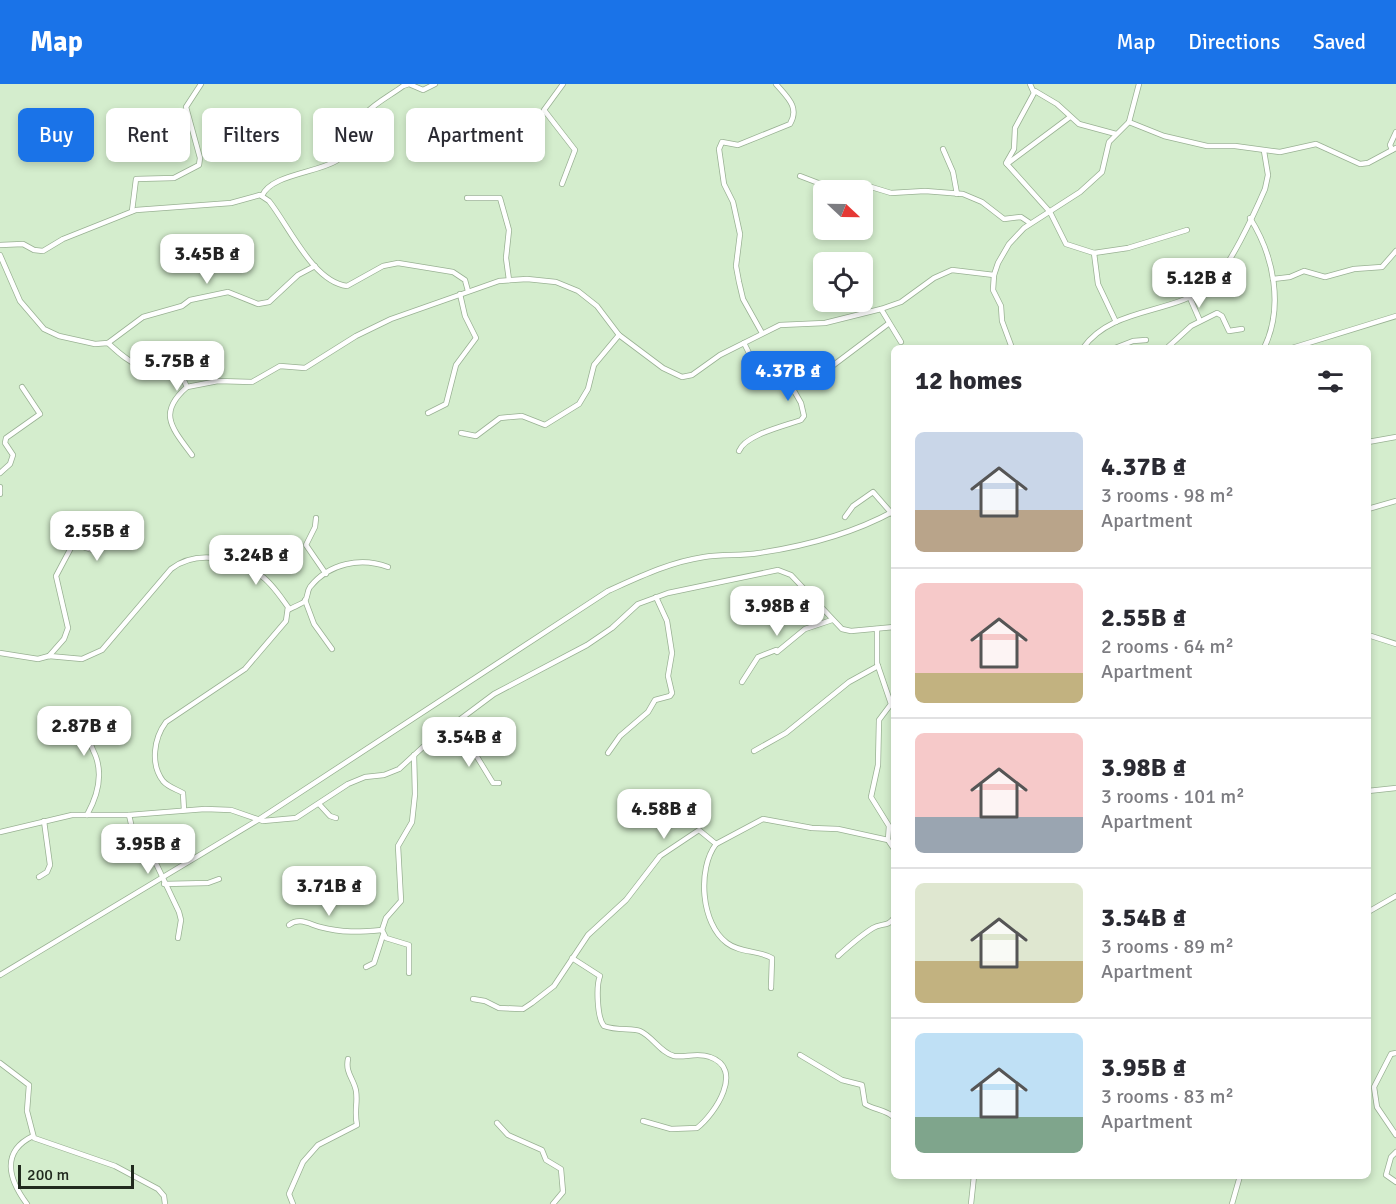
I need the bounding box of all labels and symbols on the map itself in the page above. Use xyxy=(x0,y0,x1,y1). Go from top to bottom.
north arrow xyxy=(813,180,873,240)
pin: 3.45B ₫ xyxy=(152,234,262,285)
pin: 5.12B ₫ xyxy=(1144,258,1254,309)
pin: 5.75B ₫ xyxy=(122,341,232,392)
pin: 4.37B ₫ xyxy=(733,351,843,402)
pin: 2.55B ₫ xyxy=(42,511,152,562)
pin: 3.24B ₫ xyxy=(201,535,311,586)
pin: 3.98B ₫ xyxy=(722,586,832,637)
pin: 2.87B ₫ xyxy=(29,706,139,757)
pin: 3.54B ₫ xyxy=(414,717,524,768)
pin: 4.58B ₫ xyxy=(609,789,719,840)
pin: 3.95B ₫ xyxy=(93,824,203,875)
pin: 3.71B ₫ xyxy=(274,866,384,917)
scale bar xyxy=(18,1162,134,1190)

